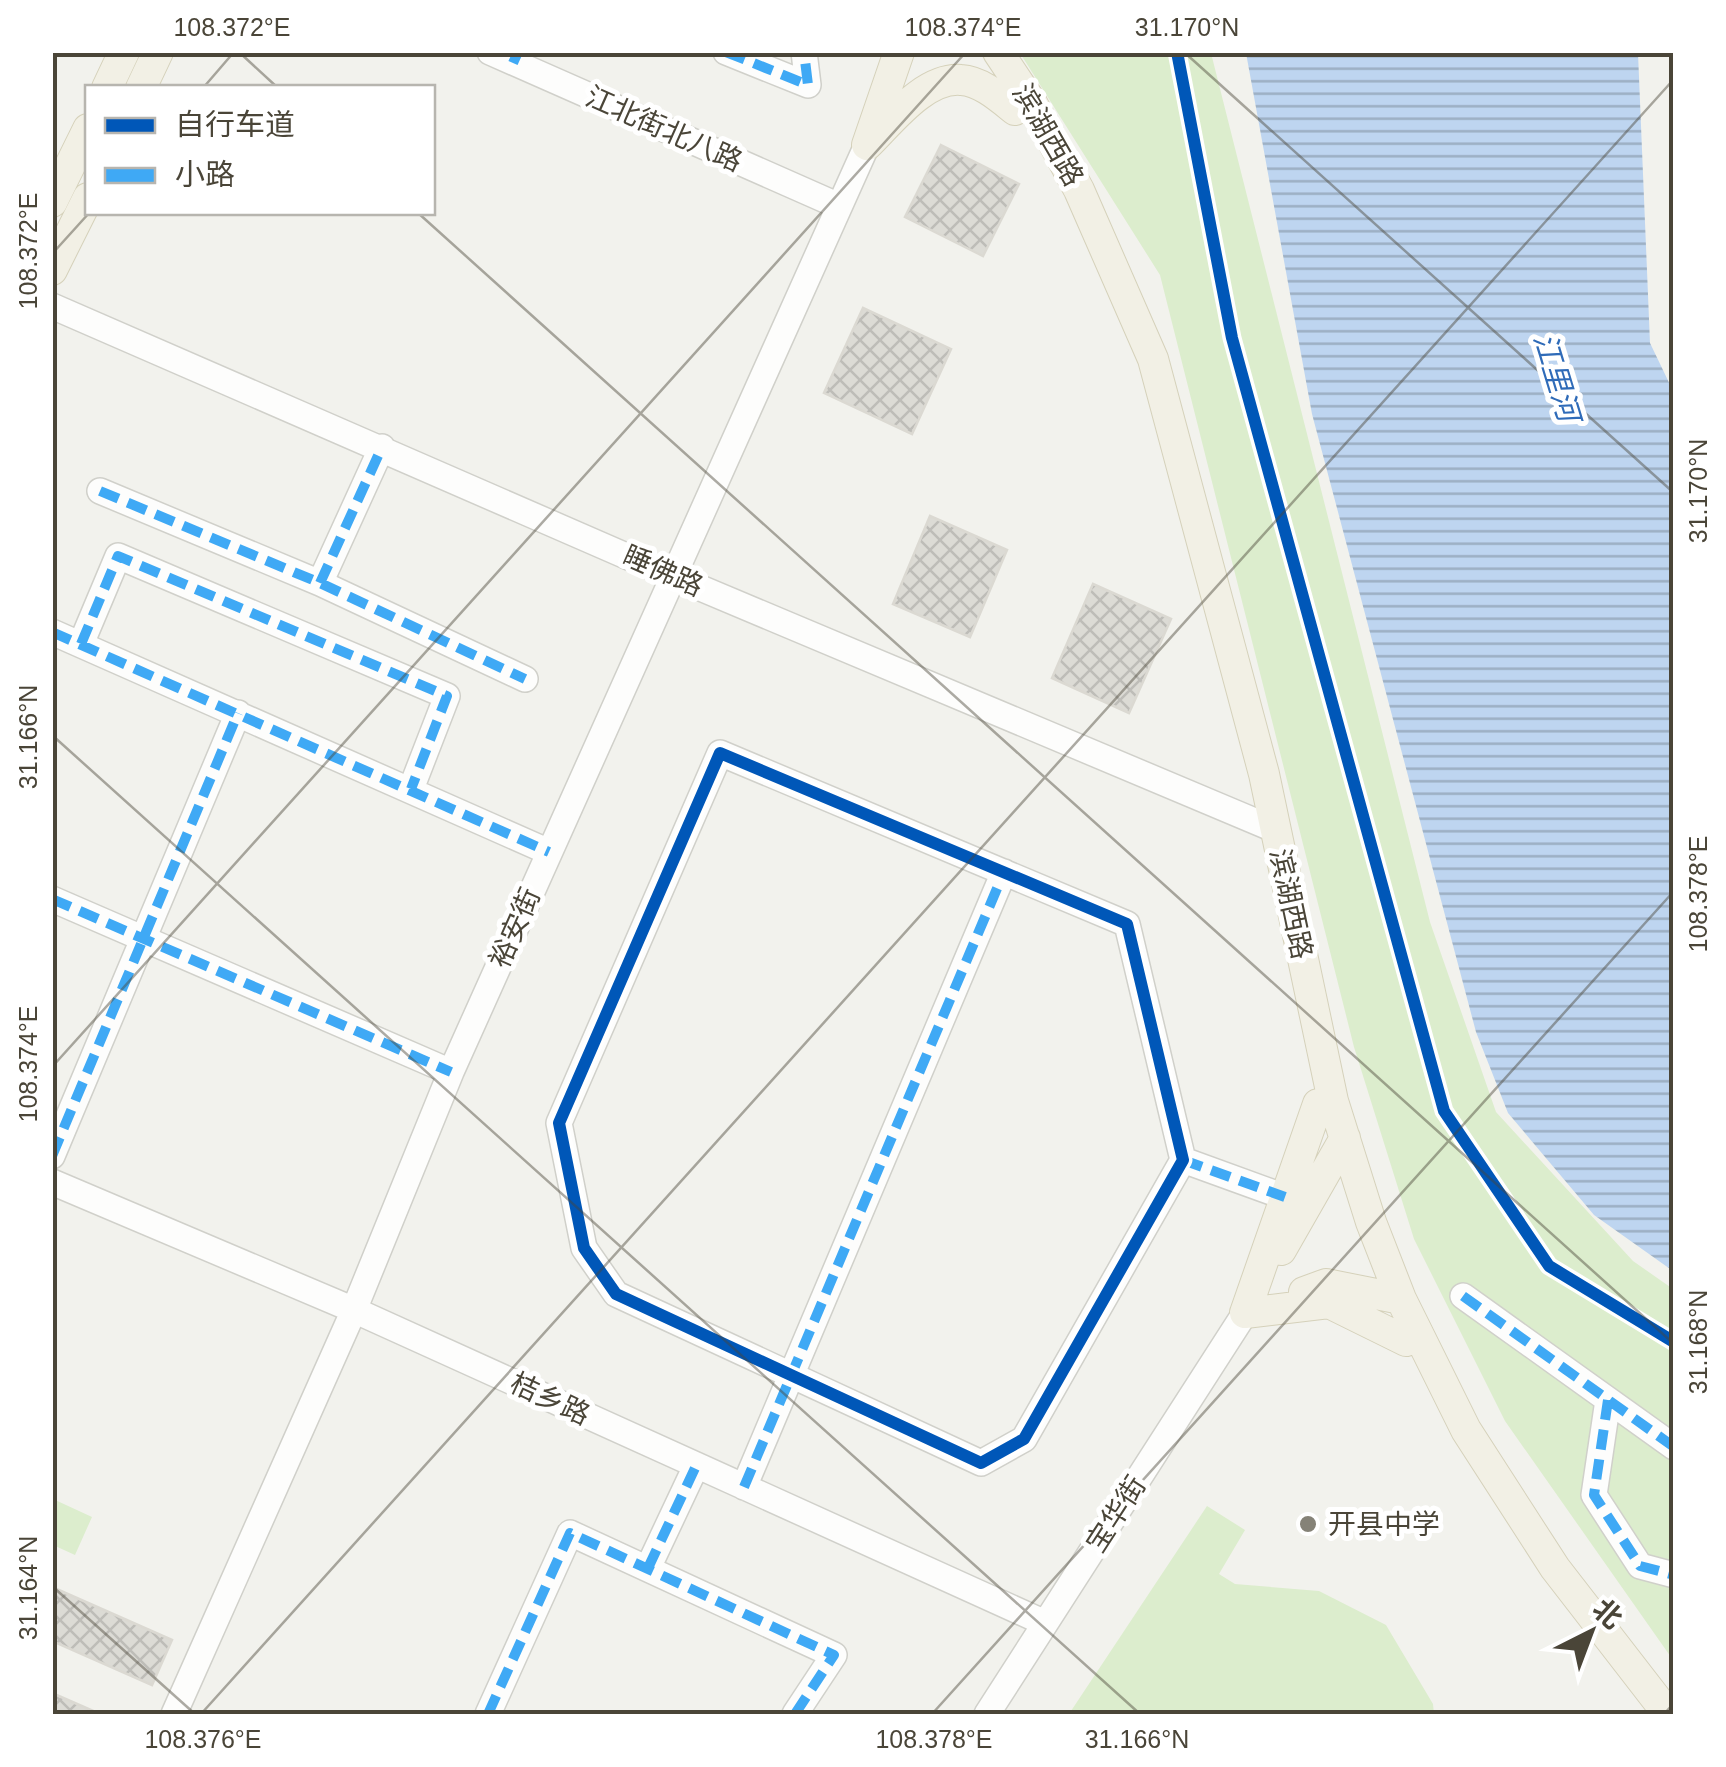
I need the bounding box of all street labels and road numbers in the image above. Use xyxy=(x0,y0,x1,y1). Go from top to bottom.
street label: 滨湖西路 xyxy=(1007,79,1089,191)
street label: 江北街北八路 xyxy=(581,81,747,177)
street label: 睡佛路 xyxy=(618,540,708,602)
street label: 滨湖西路 xyxy=(1264,846,1318,962)
street label: 裕安街 xyxy=(484,883,546,973)
street label: 桔乡路 xyxy=(505,1367,595,1431)
street label: 宝华街 xyxy=(1080,1470,1152,1558)

